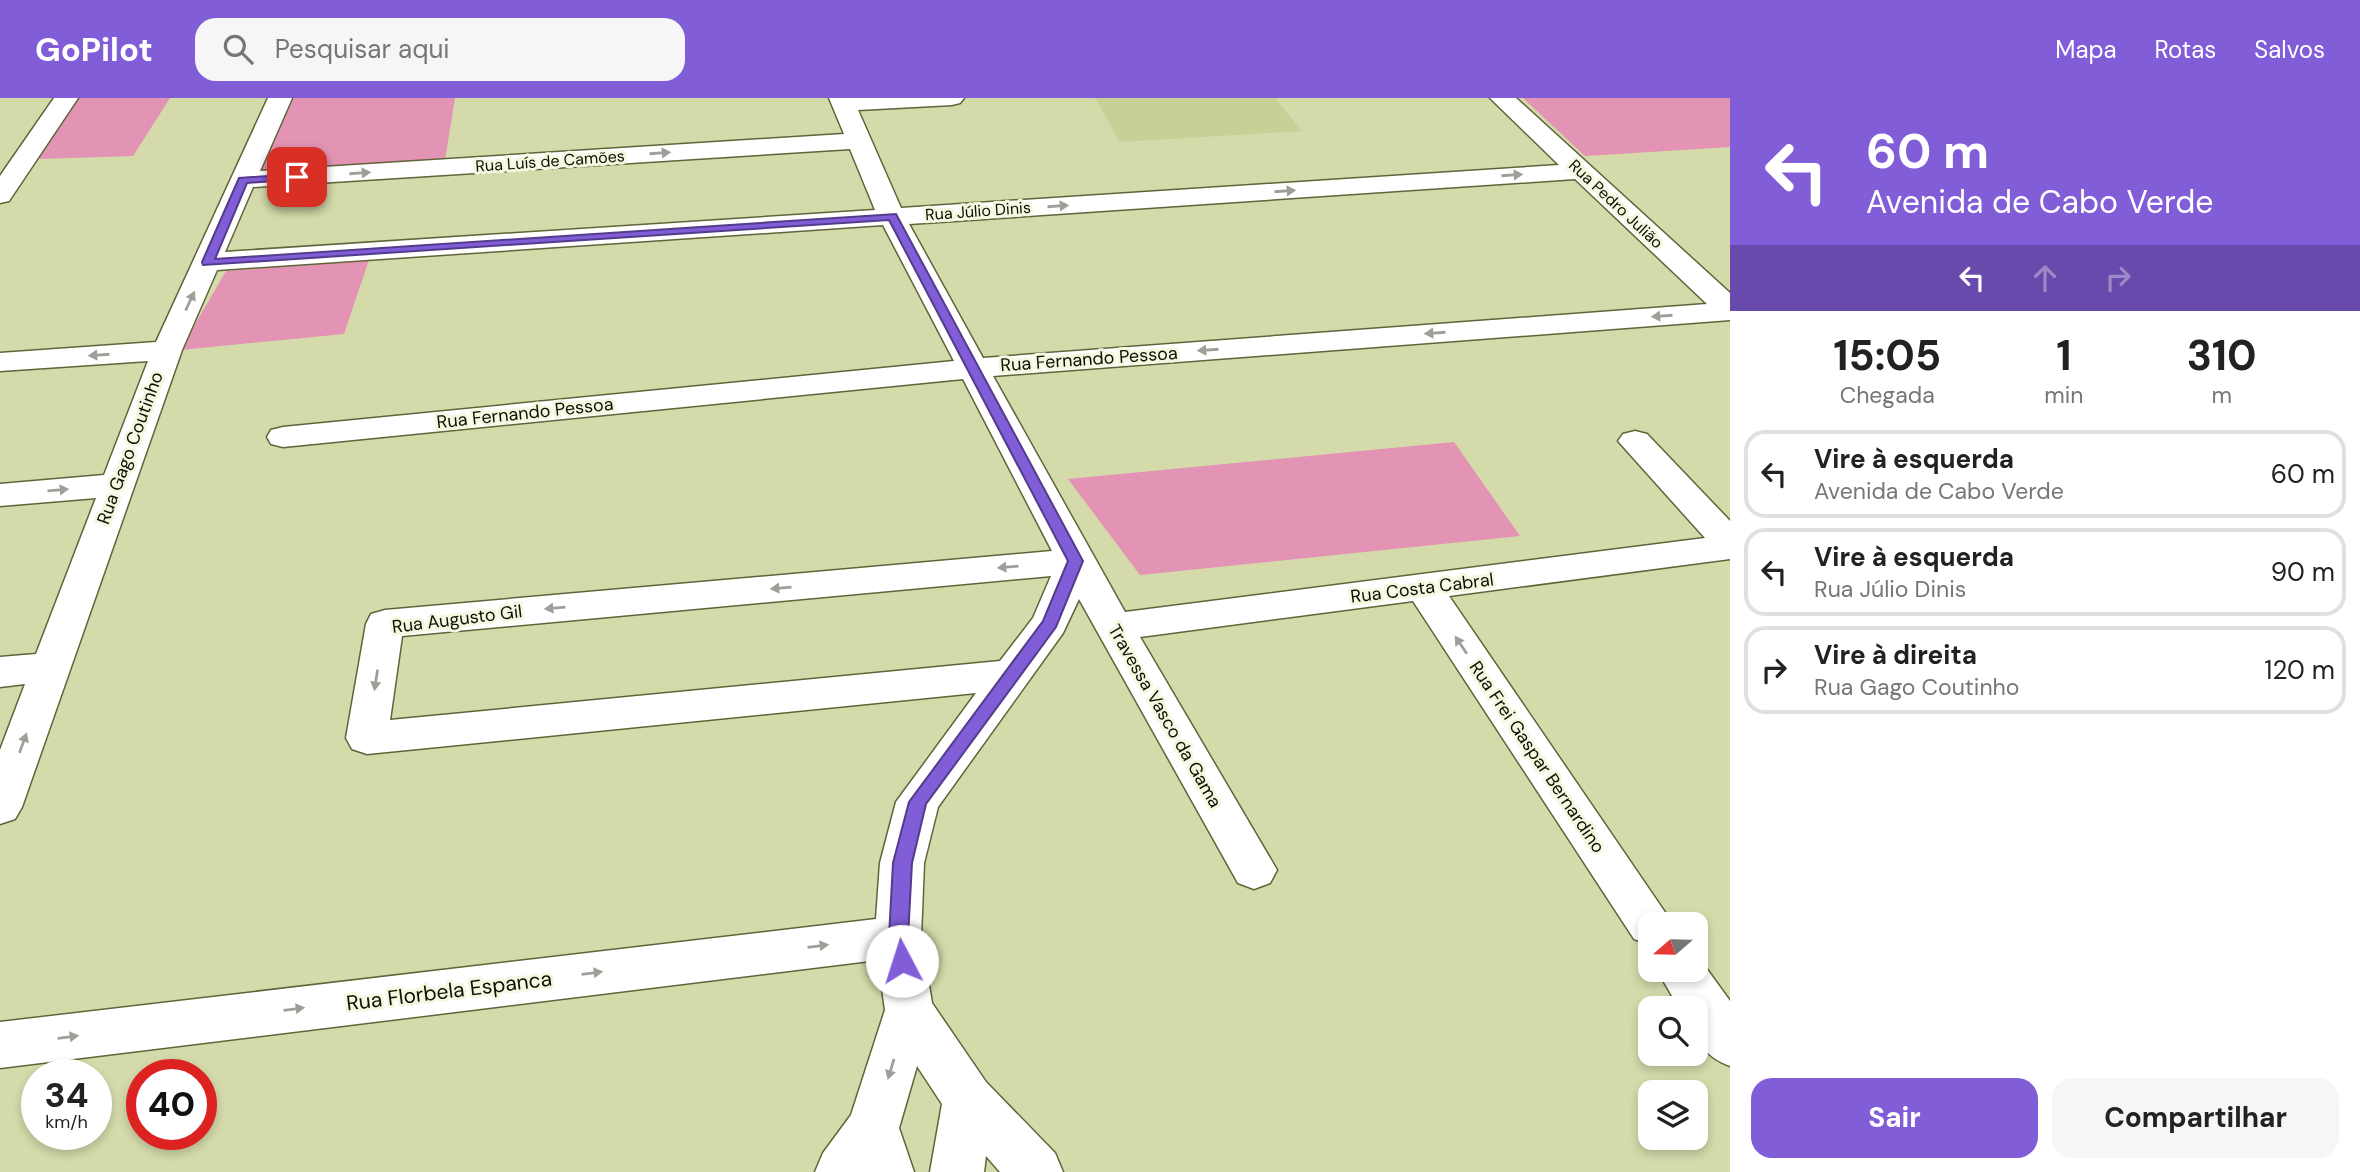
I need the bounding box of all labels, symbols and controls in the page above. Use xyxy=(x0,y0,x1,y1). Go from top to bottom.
search box xyxy=(195,18,685,81)
text: GoPilot xyxy=(35,28,153,71)
icon: search xyxy=(219,30,257,68)
text: Pesquisar aqui xyxy=(275,32,450,66)
text: Mapa xyxy=(2055,34,2117,65)
text: Rotas xyxy=(2155,34,2216,65)
text: Salvos xyxy=(2254,34,2325,65)
text: 60 m xyxy=(1866,119,1989,183)
icon: left xyxy=(1751,126,1842,217)
street label: Rua Luís de Camões xyxy=(475,145,625,177)
pin xyxy=(267,147,327,207)
one-way arrow xyxy=(649,148,671,159)
street label: Rua Pedro Julião xyxy=(1564,155,1668,253)
icon: arrive xyxy=(278,158,316,196)
one-way arrow xyxy=(349,167,371,178)
one-way arrow xyxy=(1501,170,1523,181)
text: Avenida de Cabo Verde xyxy=(1866,181,2214,223)
one-way arrow xyxy=(1274,185,1296,196)
street label: Rua Júlio Dinis xyxy=(924,197,1032,225)
one-way arrow xyxy=(1047,200,1069,211)
icon: left xyxy=(1953,259,1991,297)
icon: ahead xyxy=(2026,259,2064,297)
icon: right xyxy=(2099,259,2137,297)
one-way arrow xyxy=(184,291,195,311)
one-way arrow xyxy=(1651,311,1673,322)
one-way arrow xyxy=(1424,328,1446,339)
text: 15:05 xyxy=(1833,328,1941,383)
text: 1 xyxy=(2056,328,2072,383)
text: 310 xyxy=(2187,328,2257,383)
street label: Rua Fernando Pessoa xyxy=(1000,341,1178,377)
one-way arrow xyxy=(1197,345,1219,356)
one-way arrow xyxy=(87,350,109,361)
street label: Rua Gago Coutinho xyxy=(91,368,169,528)
text: Chegada xyxy=(1840,380,1935,410)
text: min xyxy=(2044,380,2084,410)
text: m xyxy=(2211,380,2232,410)
street label: Rua Fernando Pessoa xyxy=(435,392,615,434)
text: Vire à esquerda xyxy=(1814,442,2014,476)
icon: left xyxy=(1755,455,1793,493)
text: 60 m xyxy=(2271,457,2335,491)
text: Avenida de Cabo Verde xyxy=(1814,476,2064,506)
one-way arrow xyxy=(47,484,69,495)
text: Vire à esquerda xyxy=(1814,540,2014,574)
icon: left xyxy=(1755,553,1793,591)
text: 90 m xyxy=(2271,555,2335,589)
one-way arrow xyxy=(997,562,1019,573)
street label: Rua Costa Cabral xyxy=(1349,567,1495,609)
text: Rua Júlio Dinis xyxy=(1814,574,1966,604)
one-way arrow xyxy=(770,583,792,594)
street label: Rua Augusto Gil xyxy=(391,599,523,639)
one-way arrow xyxy=(544,603,566,614)
street label: Travessa Vasco da Gama xyxy=(1103,620,1227,812)
one-way arrow xyxy=(1455,635,1468,654)
text: Vire à direita xyxy=(1814,638,1977,672)
icon: right xyxy=(1755,651,1793,689)
text: 120 m xyxy=(2264,653,2335,687)
street label: Rua Frei Gaspar Bernardino xyxy=(1464,656,1610,858)
one-way arrow xyxy=(370,669,381,691)
text: Rua Gago Coutinho xyxy=(1814,672,2019,702)
one-way arrow xyxy=(18,732,29,753)
north arrow xyxy=(1638,912,1708,982)
map controls xyxy=(1638,912,1708,1150)
position arrow xyxy=(865,924,939,998)
one-way arrow xyxy=(807,941,829,952)
street label: Rua Florbela Espanca xyxy=(345,964,553,1018)
one-way arrow xyxy=(582,968,604,979)
button: search xyxy=(1638,996,1708,1066)
one-way arrow xyxy=(283,1004,305,1015)
one-way arrow xyxy=(57,1031,79,1042)
speed limit sign: 40 xyxy=(126,1059,217,1150)
one-way arrow xyxy=(886,1059,896,1080)
text: 34 xyxy=(45,1072,88,1118)
button: Sair xyxy=(1751,1078,2038,1158)
button: Compartilhar xyxy=(2052,1078,2339,1158)
button: layers xyxy=(1638,1080,1708,1150)
text: km/h xyxy=(45,1110,88,1134)

